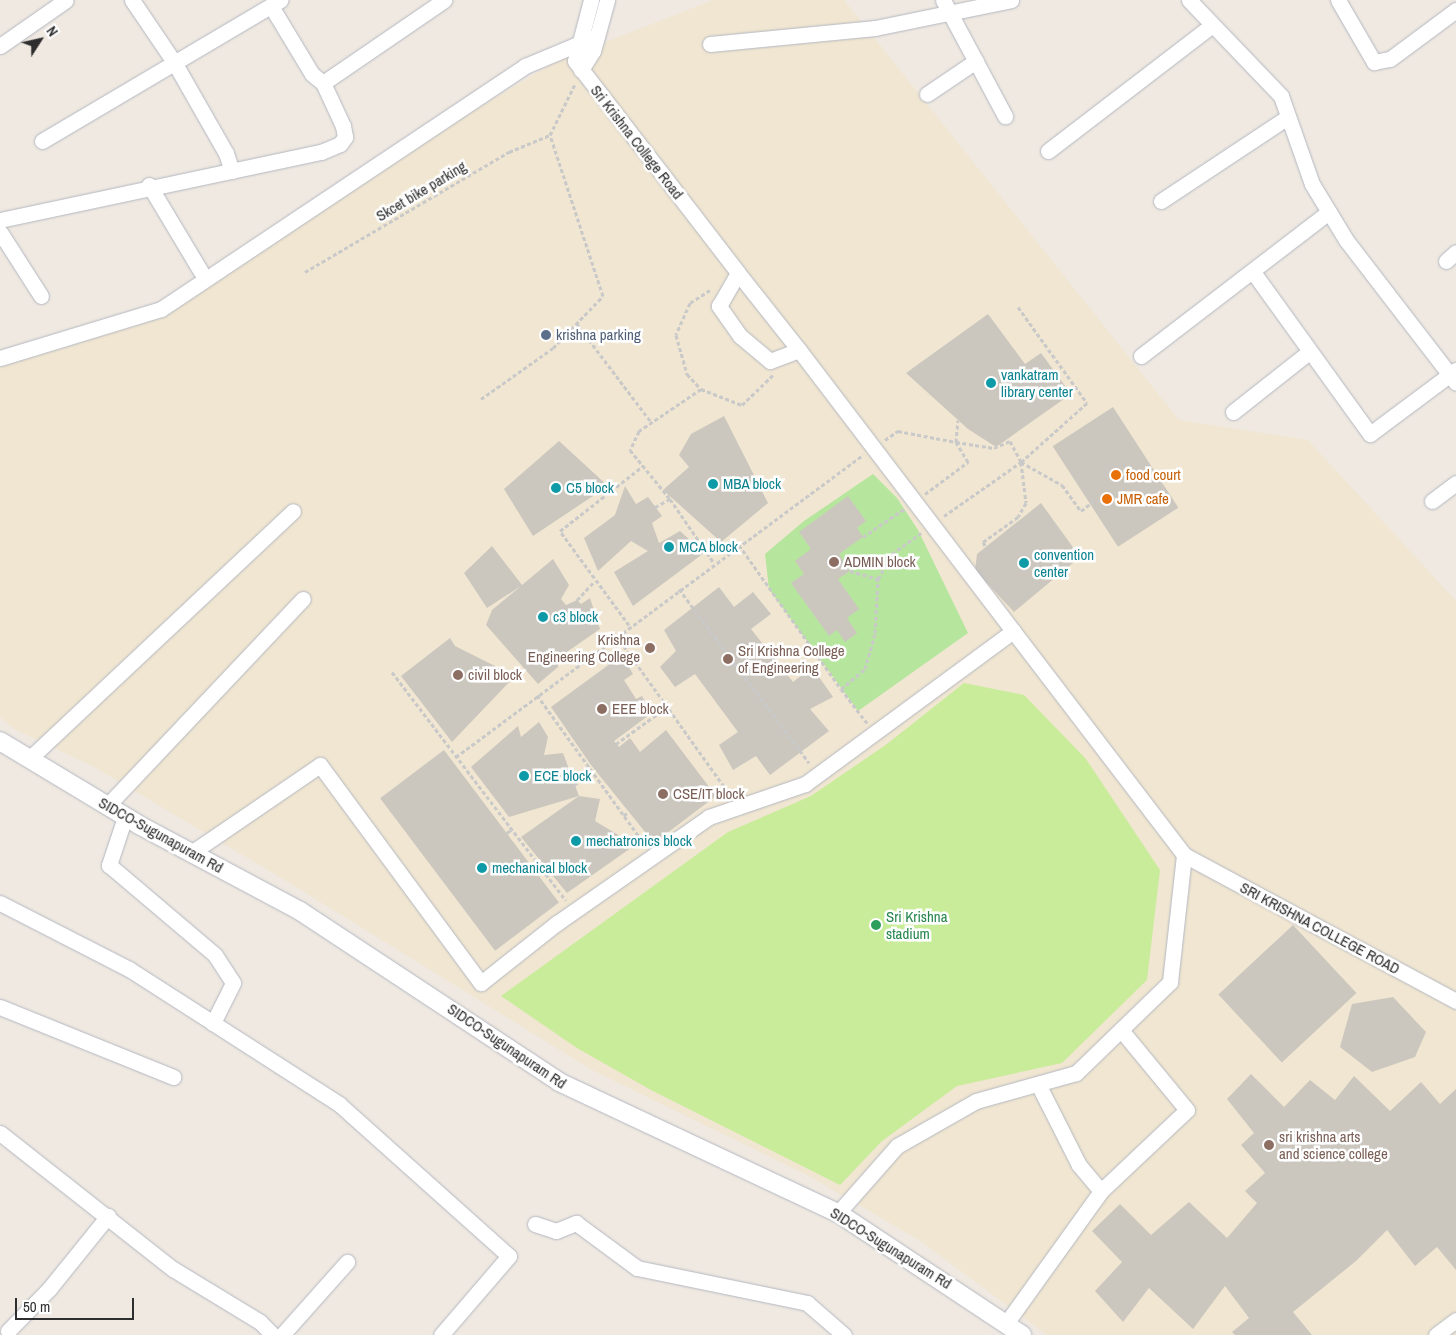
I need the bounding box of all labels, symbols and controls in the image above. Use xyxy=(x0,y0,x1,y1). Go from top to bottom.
north arrow xyxy=(15,15,65,65)
text: N xyxy=(43,23,62,40)
street label: Sri Krishna College Road xyxy=(587,82,687,202)
street label: Skcet bike parking xyxy=(373,157,469,225)
place label: krishna parking xyxy=(556,326,641,344)
marker: krishna parking xyxy=(540,329,552,341)
place label: vankatram library center xyxy=(1001,365,1073,400)
marker: vankatram library center xyxy=(985,377,997,389)
place label: food court xyxy=(1126,466,1181,484)
marker: food court xyxy=(1110,469,1122,481)
place label: MBA block xyxy=(723,475,782,493)
marker: MBA block xyxy=(707,478,719,490)
place label: C5 block xyxy=(566,479,614,497)
marker: C5 block xyxy=(550,482,562,494)
place label: JMR cafe xyxy=(1117,490,1169,508)
marker: JMR cafe xyxy=(1101,493,1113,505)
place label: MCA block xyxy=(679,538,738,556)
marker: MCA block xyxy=(663,541,675,553)
place label: convention center xyxy=(1034,545,1094,580)
place label: ADMIN block xyxy=(844,553,916,571)
marker: ADMIN block xyxy=(828,556,840,568)
marker: convention center xyxy=(1018,557,1030,569)
place label: c3 block xyxy=(553,608,598,626)
marker: c3 block xyxy=(537,611,549,623)
place label: Krishna Engineering College xyxy=(528,630,640,665)
place label: Sri Krishna College of Engineering xyxy=(738,641,845,676)
marker: Krishna Engineering College xyxy=(644,642,656,654)
marker: Sri Krishna College of Engineering xyxy=(722,653,734,665)
place label: civil block xyxy=(468,666,522,684)
marker: civil block xyxy=(452,669,464,681)
place label: EEE block xyxy=(612,700,669,718)
marker: EEE block xyxy=(596,703,608,715)
place label: ECE block xyxy=(534,767,591,785)
marker: ECE block xyxy=(518,770,530,782)
place label: CSE/IT block xyxy=(673,785,745,803)
marker: CSE/IT block xyxy=(657,788,669,800)
street label: SIDCO-Sugunapuram Rd xyxy=(96,793,226,877)
place label: mechatronics block xyxy=(586,832,692,850)
marker: mechatronics block xyxy=(570,835,582,847)
place label: mechanical block xyxy=(492,859,587,877)
marker: mechanical block xyxy=(476,862,488,874)
street label: SRI KRISHNA COLLEGE ROAD xyxy=(1237,878,1403,978)
place label: Sri Krishna stadium xyxy=(886,907,948,942)
marker: Sri Krishna stadium xyxy=(870,919,882,931)
street label: SIDCO-Sugunapuram Rd xyxy=(444,1000,570,1092)
place label: sri krishna arts and science college xyxy=(1279,1127,1388,1162)
marker: sri krishna arts and science college xyxy=(1263,1139,1275,1151)
street label: SIDCO-Sugunapuram Rd xyxy=(827,1203,955,1293)
scale bar xyxy=(18,1288,136,1320)
text: 50 m xyxy=(23,1296,50,1317)

